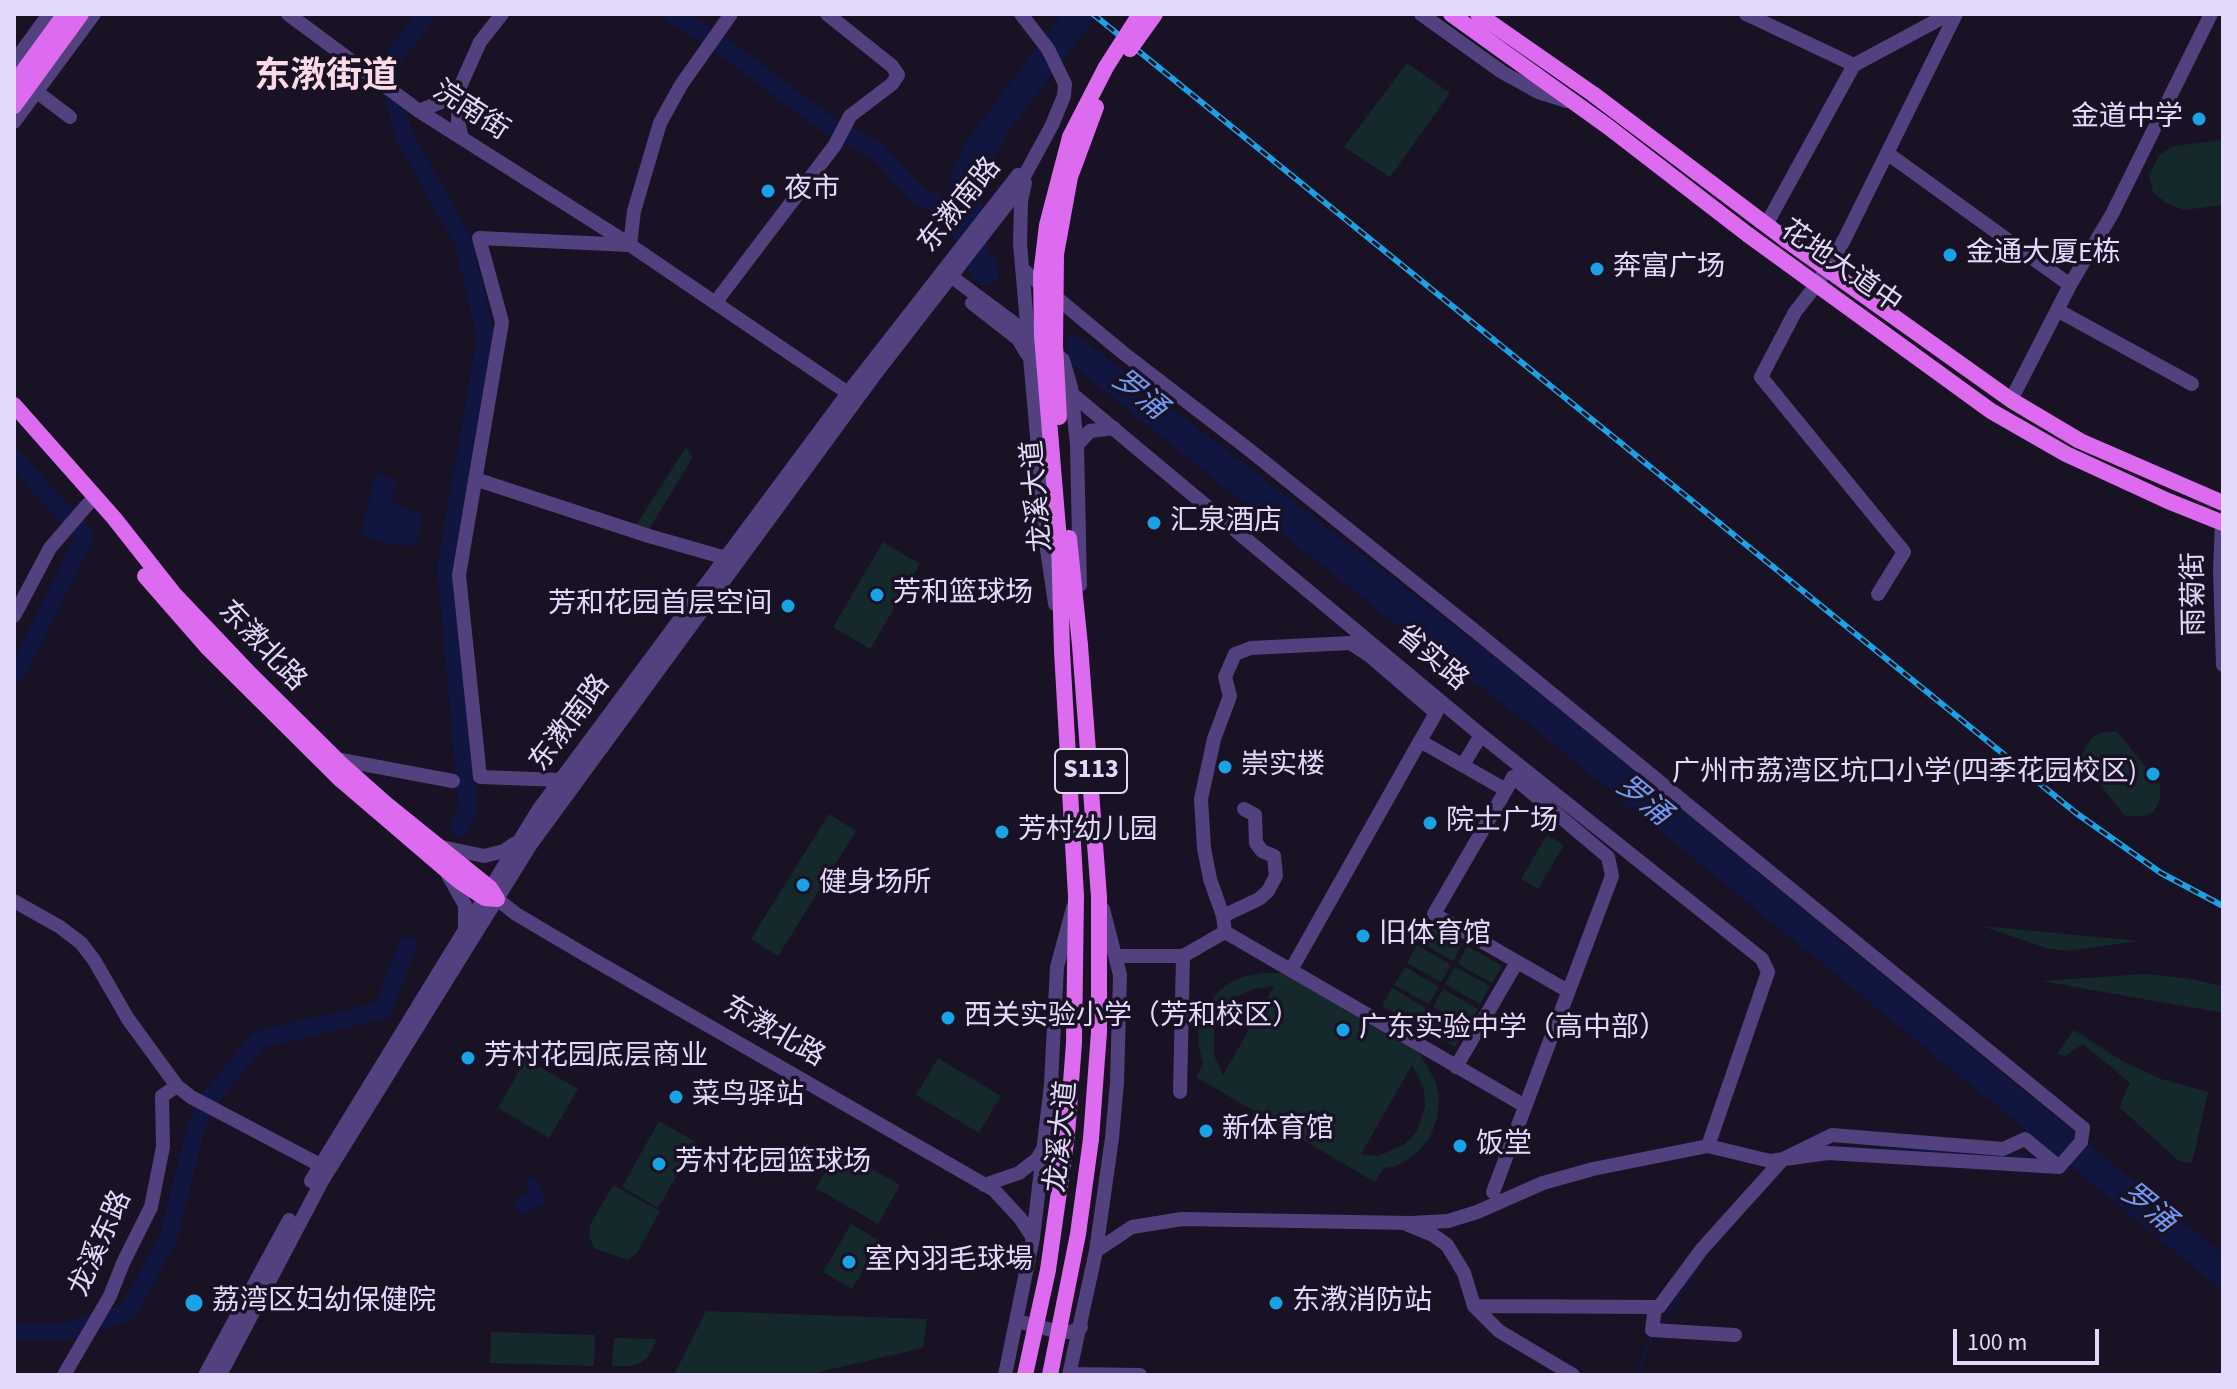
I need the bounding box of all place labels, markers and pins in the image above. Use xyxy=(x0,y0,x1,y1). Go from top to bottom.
place label: 金道中学 xyxy=(2071,102,2183,136)
marker: 金道中学 xyxy=(2190,110,2208,128)
place label: 夜市 xyxy=(784,174,840,208)
marker: 夜市 xyxy=(759,182,777,200)
place label: 金通大厦E栋 xyxy=(1966,238,2121,272)
marker: 金通大厦E栋 xyxy=(1941,246,1959,264)
place label: 奔富广场 xyxy=(1613,252,1725,286)
marker: 奔富广场 xyxy=(1588,260,1606,278)
place label: 汇泉酒店 xyxy=(1170,506,1282,540)
marker: 汇泉酒店 xyxy=(1145,514,1163,532)
place label: 芳和篮球场 xyxy=(893,578,1033,612)
marker: 芳和篮球场 xyxy=(868,586,886,604)
place label: 芳和花园首层空间 xyxy=(548,589,772,623)
marker: 芳和花园首层空间 xyxy=(779,597,797,615)
place label: 崇实楼 xyxy=(1241,750,1325,784)
place label: 广州市荔湾区坑口小学(四季花园校区) xyxy=(1672,757,2137,791)
marker: 崇实楼 xyxy=(1216,758,1234,776)
marker: 广州市荔湾区坑口小学(四季花园校区) xyxy=(2144,765,2162,783)
place label: 院士广场 xyxy=(1446,806,1558,840)
marker: 院士广场 xyxy=(1421,814,1439,832)
place label: 芳村幼儿园 xyxy=(1018,815,1158,849)
marker: 芳村幼儿园 xyxy=(993,823,1011,841)
place label: 健身场所 xyxy=(819,868,931,902)
marker: 健身场所 xyxy=(794,876,812,894)
place label: 旧体育馆 xyxy=(1379,919,1491,953)
marker: 旧体育馆 xyxy=(1354,927,1372,945)
place label: 西关实验小学（芳和校区） xyxy=(964,1001,1300,1035)
marker: 西关实验小学（芳和校区） xyxy=(939,1009,957,1027)
place label: 广东实验中学（高中部） xyxy=(1359,1013,1667,1047)
marker: 广东实验中学（高中部） xyxy=(1334,1021,1352,1039)
place label: 芳村花园底层商业 xyxy=(484,1041,708,1075)
marker: 芳村花园底层商业 xyxy=(459,1049,477,1067)
place label: 菜鸟驿站 xyxy=(692,1080,804,1114)
marker: 菜鸟驿站 xyxy=(667,1088,685,1106)
place label: 新体育馆 xyxy=(1222,1114,1334,1148)
marker: 新体育馆 xyxy=(1197,1122,1215,1140)
place label: 饭堂 xyxy=(1476,1129,1532,1163)
marker: 饭堂 xyxy=(1451,1137,1469,1155)
place label: 芳村花园篮球场 xyxy=(675,1147,871,1181)
marker: 芳村花园篮球场 xyxy=(650,1155,668,1173)
place label: 室內羽毛球場 xyxy=(865,1245,1033,1279)
marker: 室內羽毛球場 xyxy=(840,1253,858,1271)
place label: 荔湾区妇幼保健院 xyxy=(212,1286,436,1320)
place label: 东漖消防站 xyxy=(1292,1286,1432,1320)
marker: 荔湾区妇幼保健院 xyxy=(183,1292,205,1314)
marker: 东漖消防站 xyxy=(1267,1294,1285,1312)

